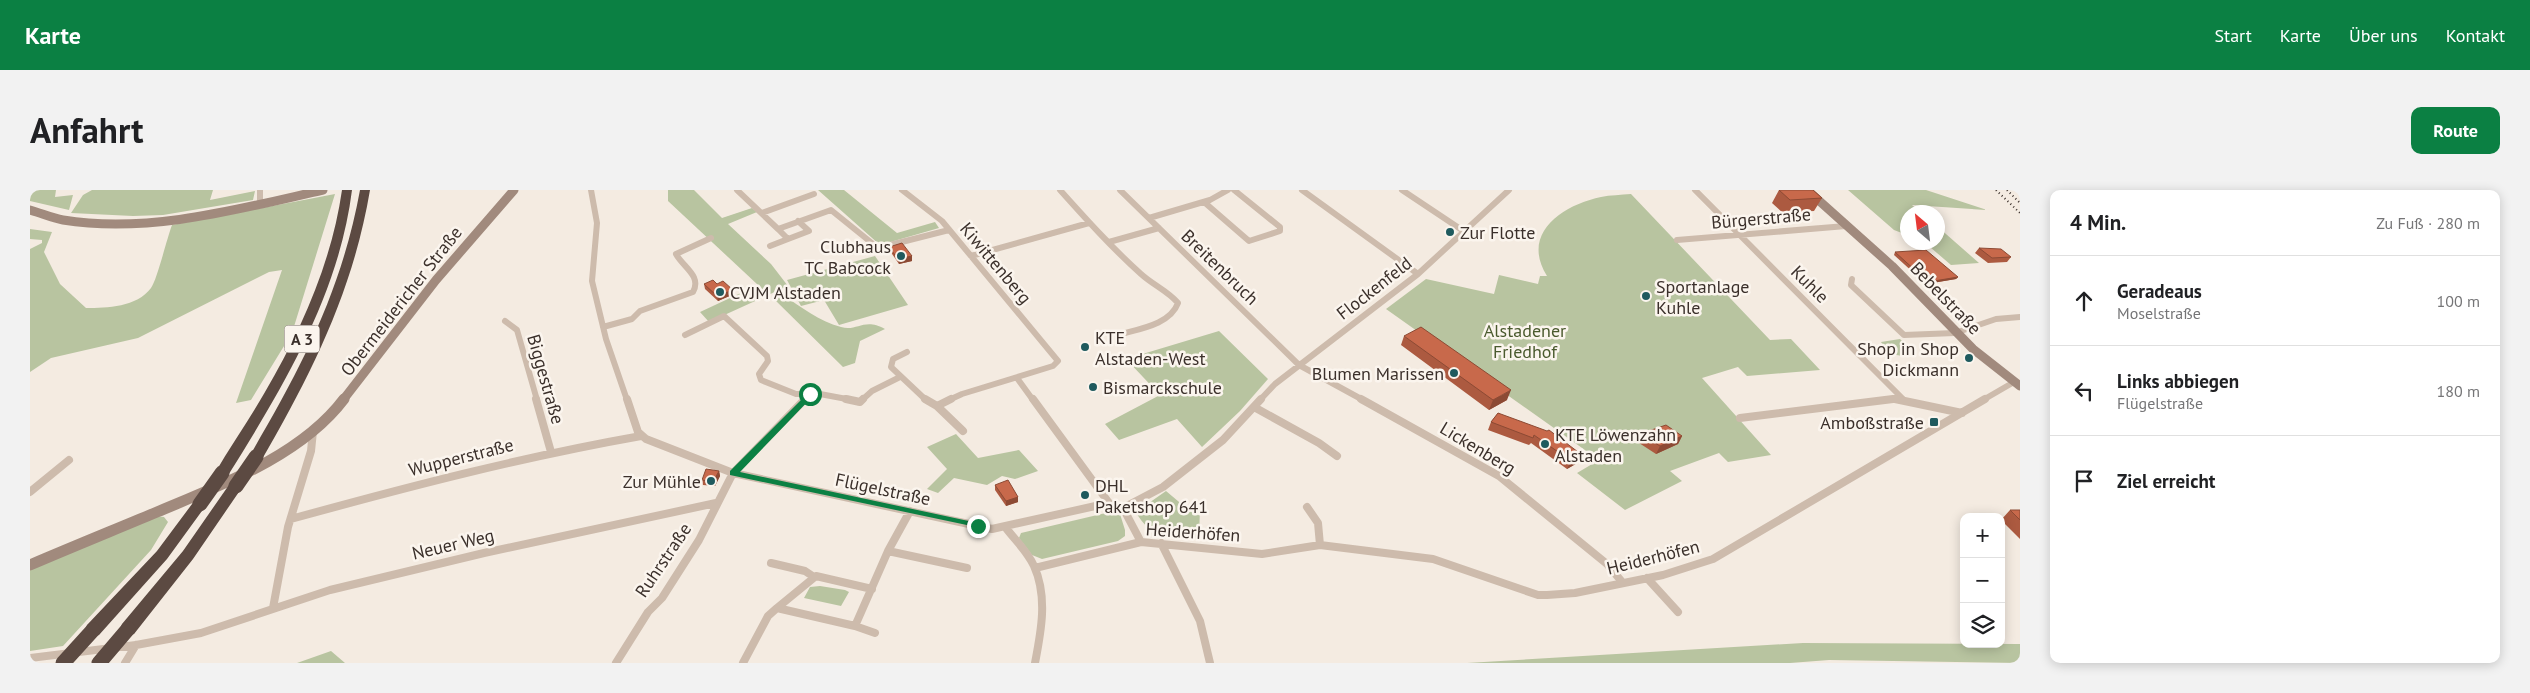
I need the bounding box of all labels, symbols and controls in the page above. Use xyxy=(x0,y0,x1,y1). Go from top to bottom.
text: Karte xyxy=(25,20,81,51)
text: Start xyxy=(2214,24,2252,47)
text: Karte xyxy=(2280,24,2321,47)
text: Über uns xyxy=(2349,24,2418,47)
text: Kontakt xyxy=(2446,24,2505,47)
text: Anfahrt xyxy=(30,107,143,153)
button: Route xyxy=(2411,107,2500,154)
street label: Bürgerstraße xyxy=(1710,202,1812,234)
north arrow xyxy=(1900,205,1945,250)
text: 4 Min. xyxy=(2070,209,2126,236)
text: Zu Fuß · 280 m xyxy=(2376,213,2480,233)
street label: Kiwittenberg xyxy=(955,217,1037,309)
street label: Obermeidericher Straße xyxy=(335,221,467,381)
place label: Zur Flotte xyxy=(1460,221,1535,244)
street label: Breitenbruch xyxy=(1176,224,1264,310)
marker: Zur Flotte xyxy=(1444,226,1456,238)
place label: Clubhaus TC Babcock xyxy=(804,235,891,279)
marker: Clubhaus TC Babcock xyxy=(895,250,907,262)
street label: Flockenfeld xyxy=(1332,251,1416,325)
street label: Bebelstraße xyxy=(1906,257,1986,339)
street label: Kuhle xyxy=(1786,260,1834,308)
place label: Sportanlage Kuhle xyxy=(1656,275,1749,319)
text: Geradeaus xyxy=(2117,279,2202,303)
place label: CVJM Alstaden xyxy=(730,281,841,304)
marker: CVJM Alstaden xyxy=(714,286,726,298)
icon: ahead xyxy=(2070,287,2098,315)
marker: Sportanlage Kuhle xyxy=(1640,290,1652,302)
text: 100 m xyxy=(2437,291,2480,311)
text: Moselstraße xyxy=(2117,303,2201,323)
park label: Alstadener Friedhof xyxy=(1484,319,1566,363)
road number: A 3 xyxy=(284,326,320,352)
place label: KTE Alstaden-West xyxy=(1095,326,1206,370)
street label: Biggestraße xyxy=(522,331,570,427)
place label: Shop in Shop Dickmann xyxy=(1857,337,1959,381)
marker: KTE Alstaden-West xyxy=(1079,341,1091,353)
marker: Shop in Shop Dickmann xyxy=(1963,352,1975,364)
place label: Blumen Marissen xyxy=(1312,362,1444,385)
marker: Blumen Marissen xyxy=(1448,367,1460,379)
text: Links abbiegen xyxy=(2117,369,2239,393)
place label: Bismarckschule xyxy=(1103,376,1222,399)
icon: left xyxy=(2070,377,2098,405)
marker: Bismarckschule xyxy=(1087,381,1099,393)
text: 180 m xyxy=(2437,381,2480,401)
route start xyxy=(799,383,822,406)
text: Flügelstraße xyxy=(2117,393,2203,413)
place label: Amboßstraße xyxy=(1820,411,1924,434)
street label: Lickenberg xyxy=(1436,416,1520,480)
marker: Amboßstraße xyxy=(1928,416,1940,428)
place label: KTE Löwenzahn Alstaden xyxy=(1555,423,1676,467)
street label: Wupperstraße xyxy=(406,433,516,481)
marker: KTE Löwenzahn Alstaden xyxy=(1539,438,1551,450)
icon: arrive xyxy=(2070,467,2098,495)
street label: Flügelstraße xyxy=(833,468,933,510)
text: Ziel erreicht xyxy=(2117,469,2215,493)
place label: Zur Mühle xyxy=(623,470,701,493)
place label: DHL Paketshop 641 xyxy=(1095,474,1208,518)
marker: Zur Mühle xyxy=(705,475,717,487)
marker: DHL Paketshop 641 xyxy=(1079,489,1091,501)
map controls xyxy=(1960,513,2005,648)
button: + xyxy=(1960,513,2005,558)
route end xyxy=(967,515,990,538)
street label: Heiderhöfen xyxy=(1145,517,1241,547)
street label: Ruhrstraße xyxy=(630,518,696,602)
street label: Neuer Weg xyxy=(410,523,496,565)
street label: Heiderhöfen xyxy=(1604,534,1702,580)
button: − xyxy=(1960,558,2005,603)
button: layers xyxy=(1960,603,2005,648)

